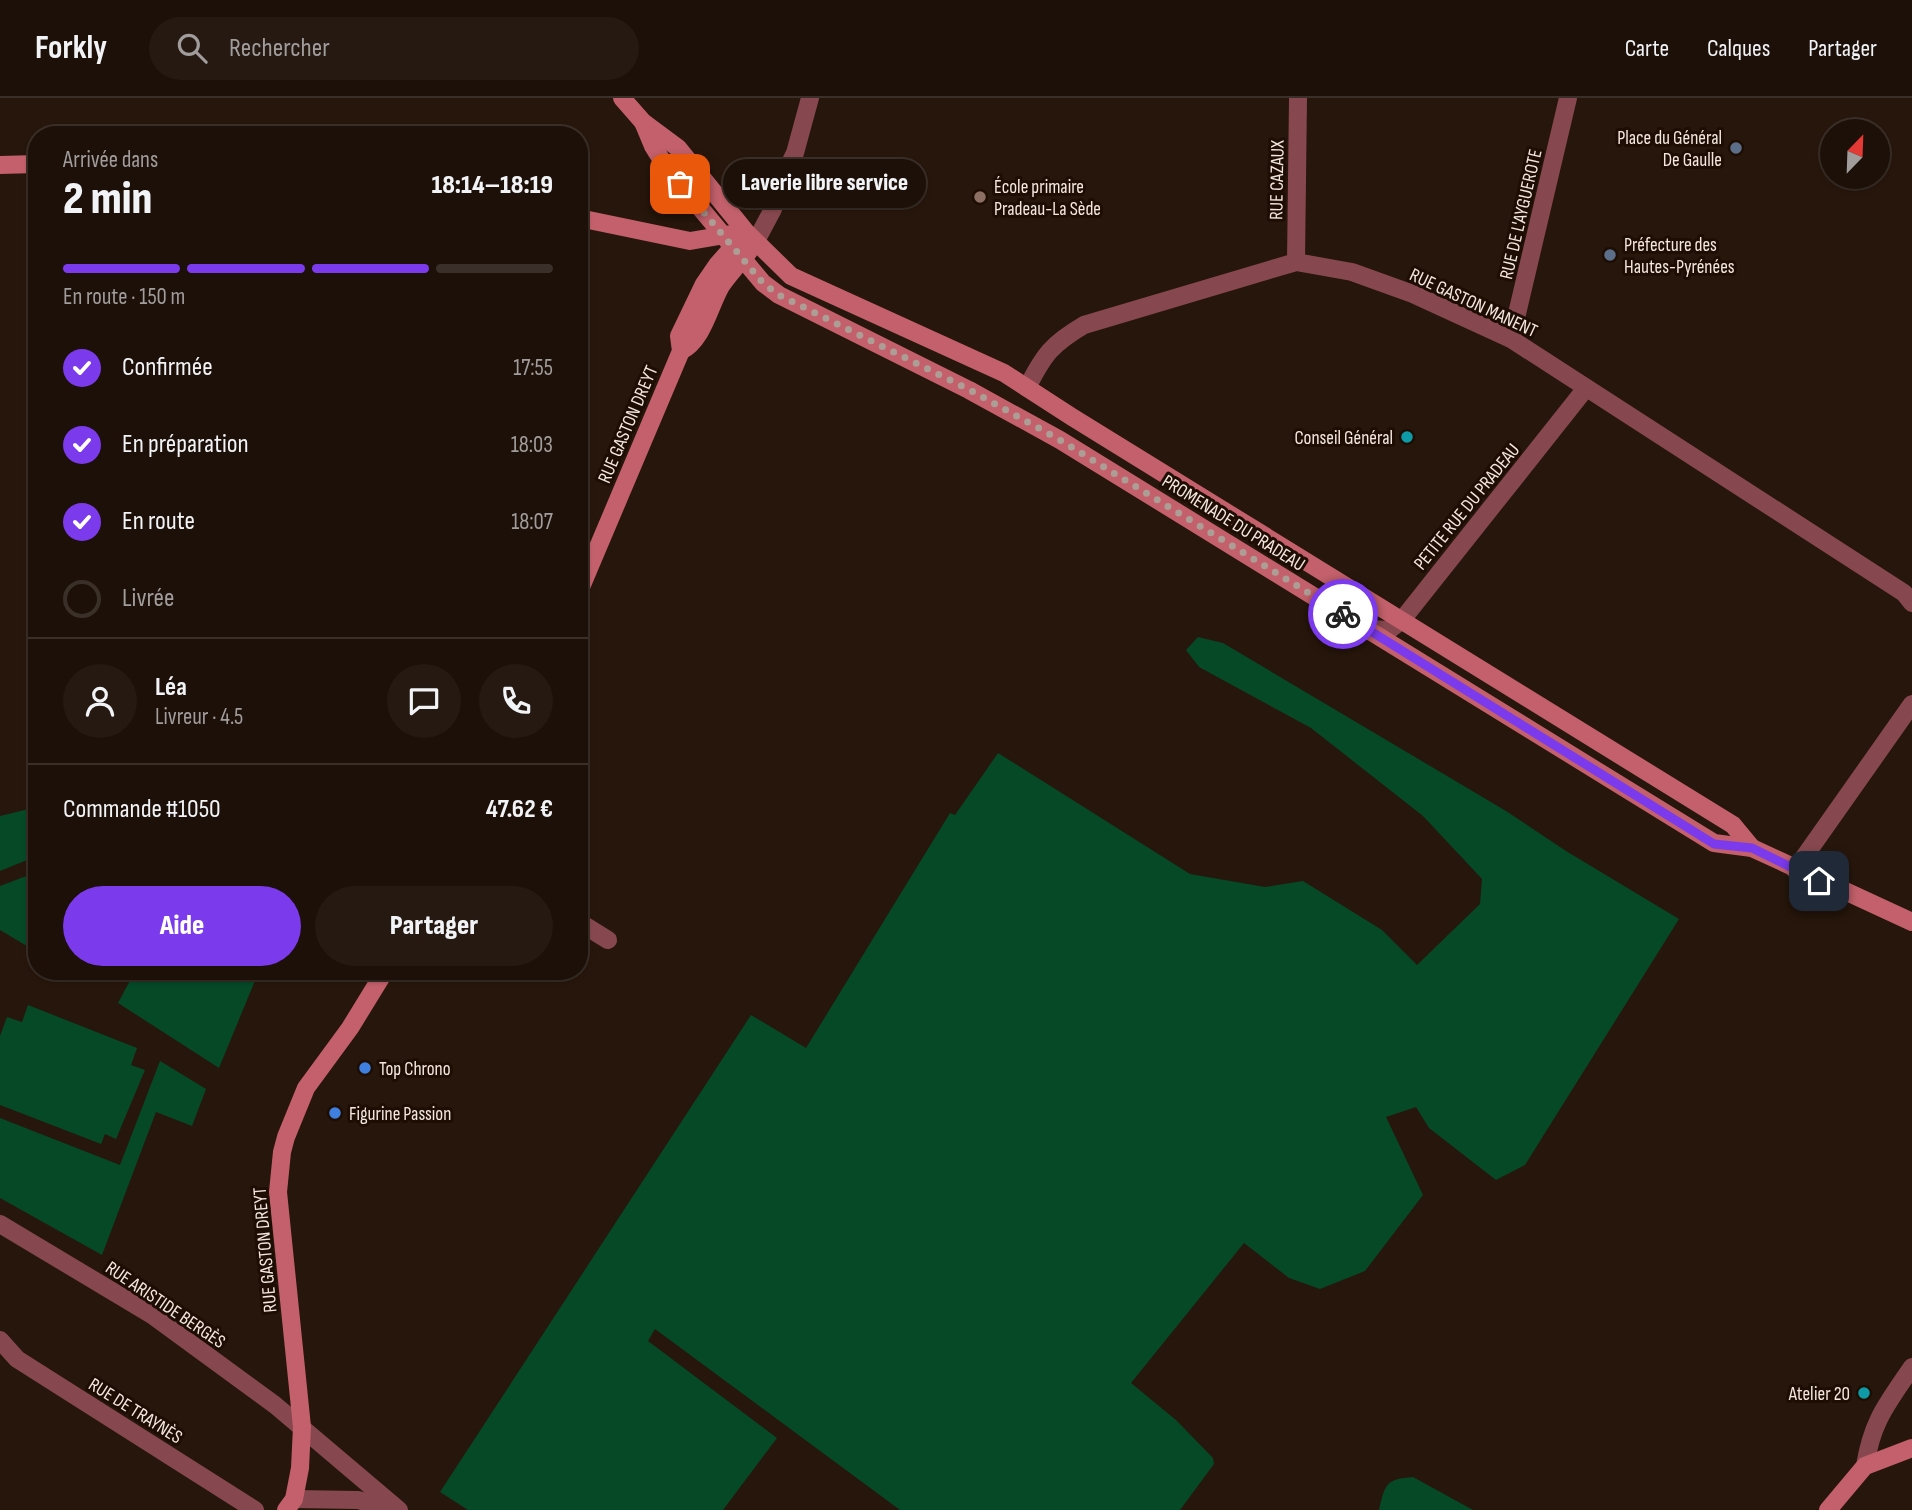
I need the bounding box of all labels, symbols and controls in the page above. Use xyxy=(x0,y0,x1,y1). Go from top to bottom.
search box xyxy=(149,17,639,80)
text: Forkly xyxy=(35,28,107,68)
icon: search xyxy=(173,29,211,67)
text: Rechercher xyxy=(229,33,330,64)
text: Carte xyxy=(1625,34,1669,63)
text: Calques xyxy=(1707,34,1770,63)
text: Partager xyxy=(1808,34,1877,63)
north arrow xyxy=(1820,119,1890,189)
map controls xyxy=(1820,119,1890,189)
place label: Place du Général De Gaulle xyxy=(1617,127,1722,172)
street label: RUE CAZAUX xyxy=(1265,140,1290,220)
marker: Place du Général De Gaulle xyxy=(1728,140,1744,156)
text: Arrivée dans xyxy=(63,146,158,174)
street label: RUE DE L'AYGUEROTE xyxy=(1495,147,1548,282)
pin xyxy=(650,154,710,214)
callout: Laverie libre service xyxy=(722,160,925,208)
icon: bag xyxy=(661,165,699,203)
text: Laverie libre service xyxy=(741,169,908,197)
text: 18:14–18:19 xyxy=(432,170,553,201)
text: 2 min xyxy=(63,172,152,227)
place label: École primaire Pradeau-La Sède xyxy=(994,176,1101,221)
marker: École primaire Pradeau-La Sède xyxy=(972,189,988,205)
place label: Préfecture des Hautes-Pyrénées xyxy=(1624,234,1735,279)
marker: Préfecture des Hautes-Pyrénées xyxy=(1602,247,1618,263)
street label: RUE GASTON MANENT xyxy=(1406,264,1541,343)
text: En route · 150 m xyxy=(63,283,185,311)
icon: check xyxy=(63,349,101,387)
text: Confirmée xyxy=(122,352,213,383)
text: 17:55 xyxy=(513,354,553,382)
street label: RUE GASTON DREYT xyxy=(593,362,664,487)
icon: check xyxy=(63,426,101,464)
place label: Conseil Général xyxy=(1294,427,1393,450)
text: En préparation xyxy=(122,429,249,460)
marker: Conseil Général xyxy=(1399,429,1415,445)
text: 18:03 xyxy=(511,431,553,459)
street label: PETITE RUE DU PRADEAU xyxy=(1409,439,1525,575)
street label: PROMENADE DU PRADEAU xyxy=(1158,470,1309,577)
icon: check xyxy=(63,503,101,541)
text: En route xyxy=(122,506,195,537)
text: 18:07 xyxy=(511,508,553,536)
courier xyxy=(1308,579,1378,649)
text: Livrée xyxy=(122,583,174,614)
icon: bike xyxy=(1324,595,1362,633)
button: person xyxy=(63,664,137,738)
button: chat xyxy=(387,664,461,738)
button: phone xyxy=(479,664,553,738)
text: Léa xyxy=(155,672,187,703)
text: Livreur · 4.5 xyxy=(155,703,243,731)
text: Commande #1050 xyxy=(63,794,221,825)
text: 47.62 € xyxy=(486,794,553,825)
pin xyxy=(1789,851,1849,911)
icon: home xyxy=(1800,862,1838,900)
button: Aide xyxy=(63,886,301,966)
button: Partager xyxy=(315,886,553,966)
place label: Top Chrono xyxy=(379,1058,451,1081)
marker: Top Chrono xyxy=(357,1060,373,1076)
place label: Figurine Passion xyxy=(349,1103,451,1126)
marker: Figurine Passion xyxy=(327,1105,343,1121)
street label: RUE GASTON DREYT xyxy=(249,1186,282,1313)
street label: RUE ARISTIDE BERGÈS xyxy=(101,1257,230,1354)
street label: RUE DE TRAYNÈS xyxy=(84,1373,186,1449)
place label: Atelier 20 xyxy=(1788,1383,1850,1406)
marker: Atelier 20 xyxy=(1856,1385,1872,1401)

